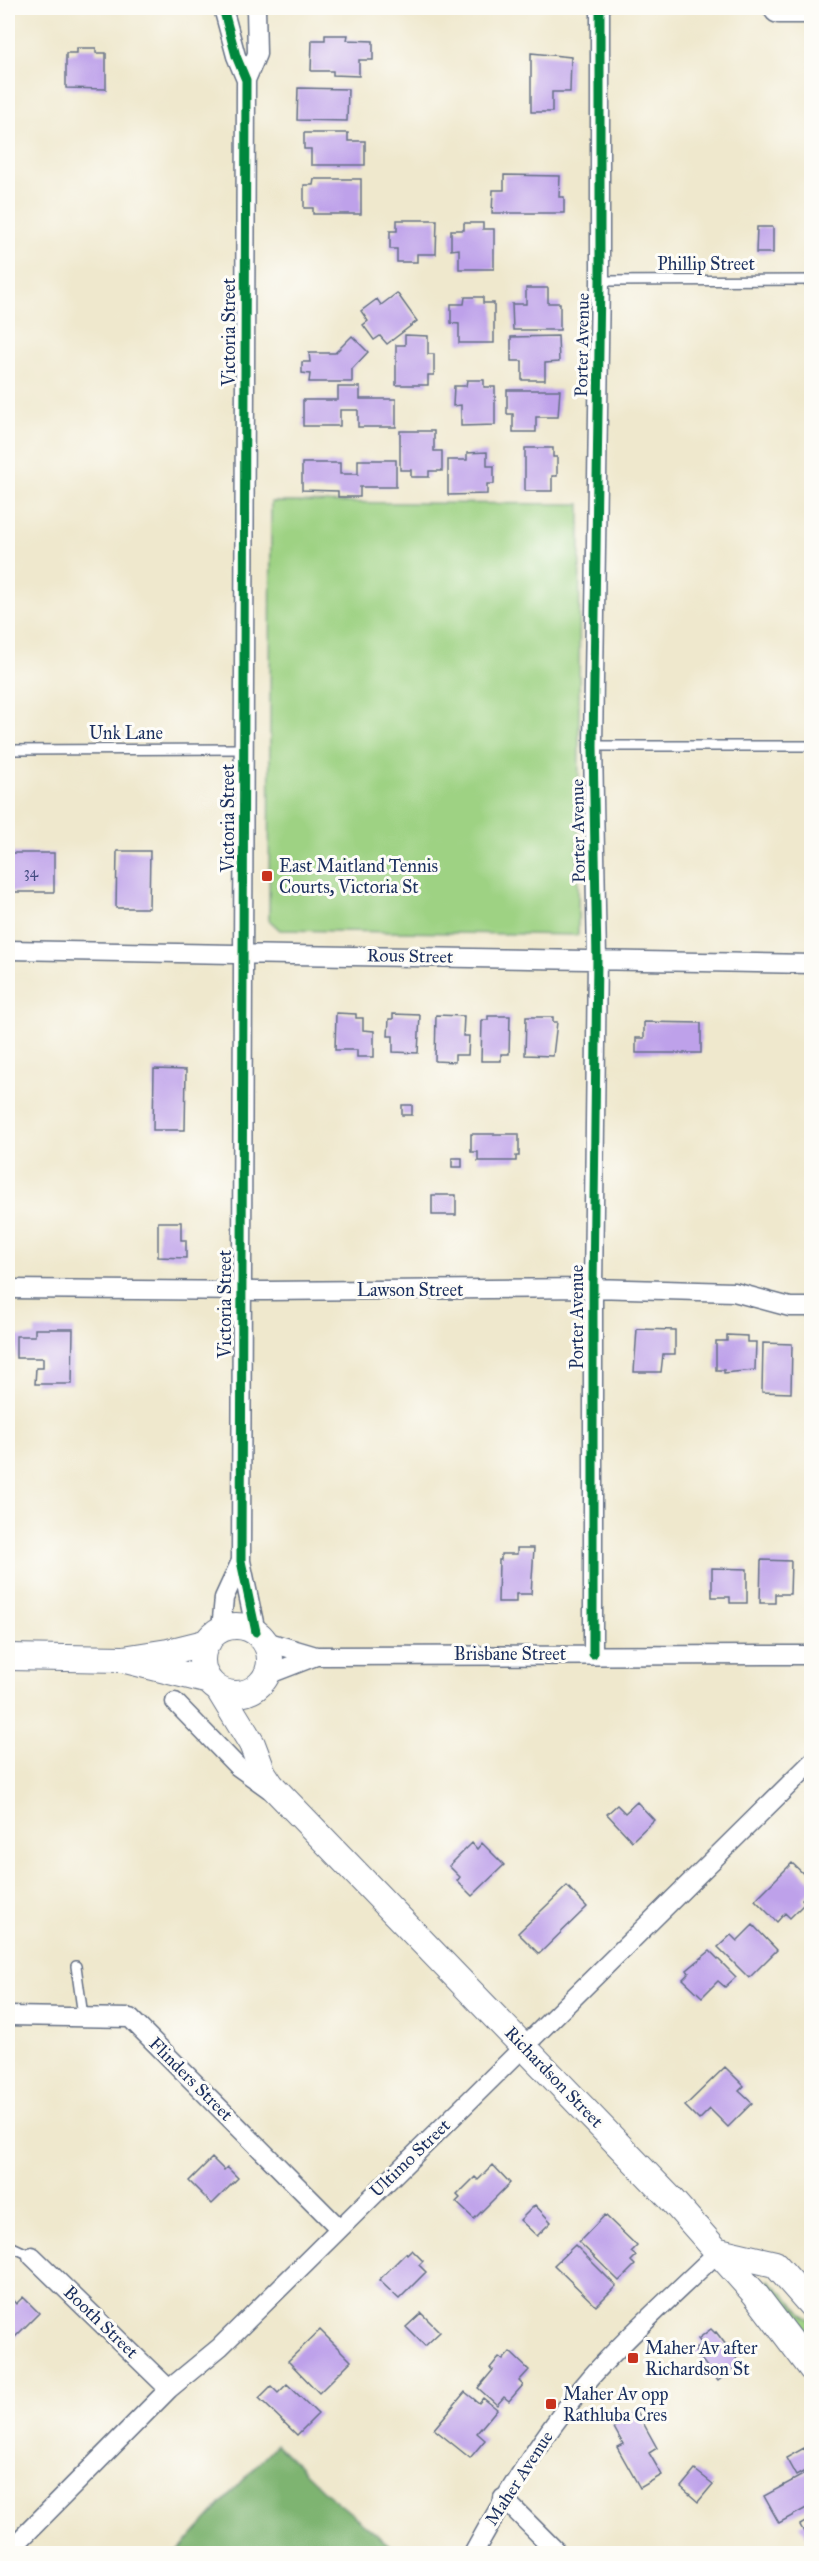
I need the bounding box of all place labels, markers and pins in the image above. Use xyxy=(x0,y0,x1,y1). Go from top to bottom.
place label: East Maitland Tennis Courts, Victoria St xyxy=(279,855,438,898)
marker: East Maitland Tennis Courts, Victoria St xyxy=(260,869,274,883)
place label: Maher Av after Richardson St xyxy=(645,2337,758,2380)
marker: Maher Av after Richardson St xyxy=(626,2351,640,2365)
place label: Maher Av opp Rathluba Cres xyxy=(563,2383,668,2426)
marker: Maher Av opp Rathluba Cres xyxy=(544,2397,558,2411)

